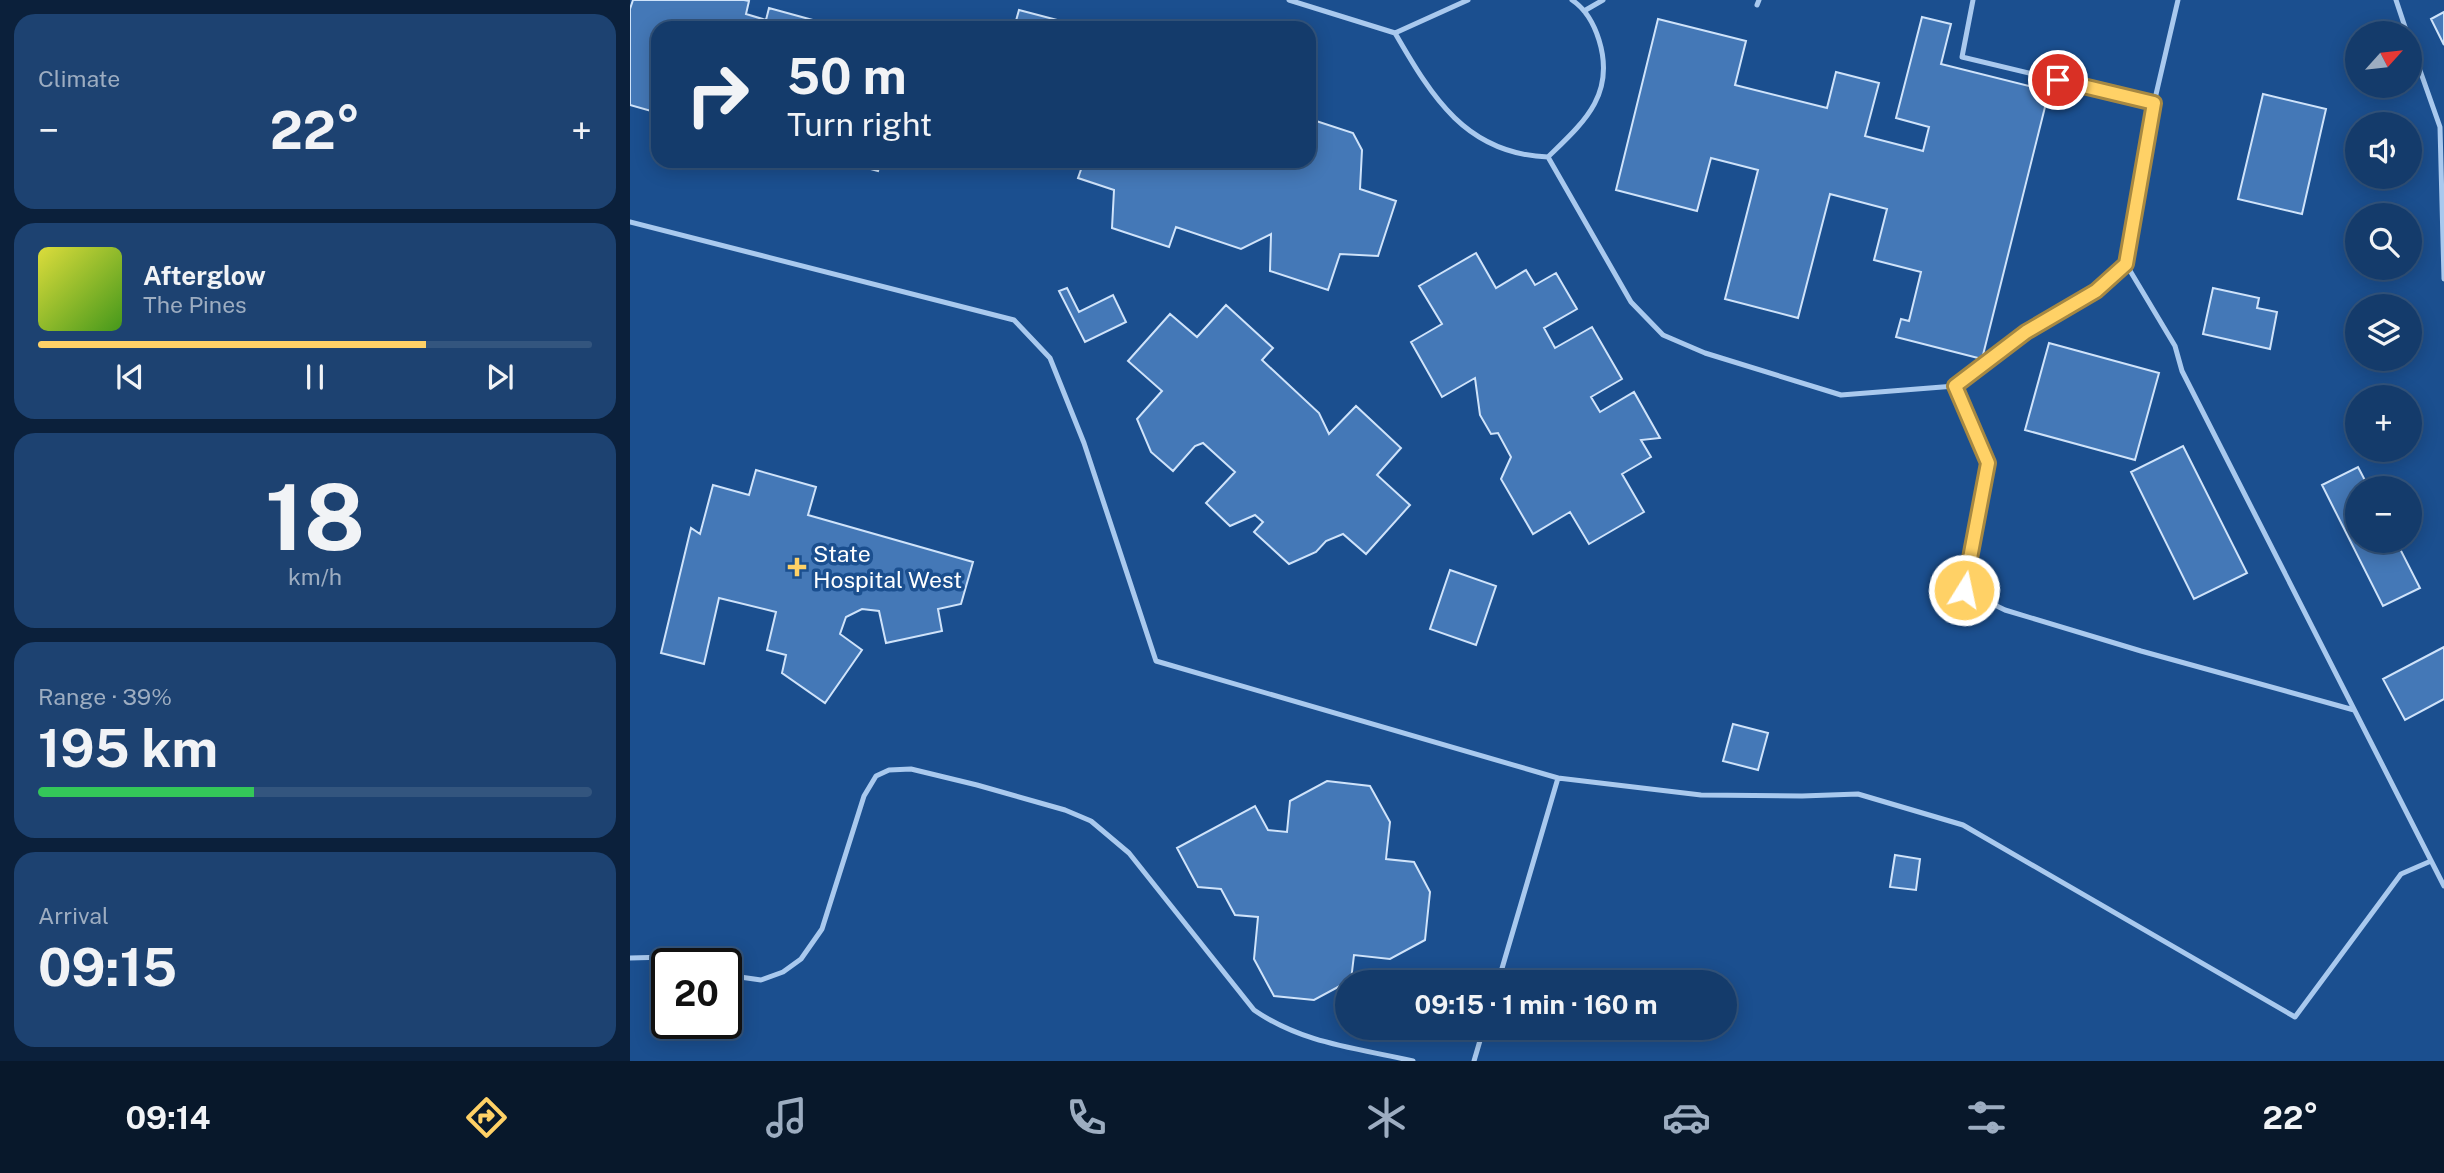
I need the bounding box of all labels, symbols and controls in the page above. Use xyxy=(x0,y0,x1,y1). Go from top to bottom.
north arrow xyxy=(2345,21,2422,98)
map controls xyxy=(2345,21,2422,553)
text: 50 m xyxy=(787,47,907,105)
icon: right xyxy=(672,49,763,140)
pin xyxy=(2028,50,2088,110)
icon: arrive xyxy=(2039,61,2077,99)
text: Climate xyxy=(38,65,120,92)
text: 22° xyxy=(270,100,360,161)
text: Turn right xyxy=(787,106,932,143)
text: − xyxy=(38,108,59,153)
text: + xyxy=(571,108,592,153)
button: sound xyxy=(2345,112,2422,189)
button: search xyxy=(2345,203,2422,280)
text: Afterglow xyxy=(143,260,266,291)
text: The Pines xyxy=(143,291,247,318)
button: layers xyxy=(2345,294,2422,371)
icon: previous xyxy=(111,358,149,396)
icon: pause xyxy=(296,358,334,396)
icon: next xyxy=(481,358,519,396)
button: + xyxy=(2345,385,2422,462)
text: 18 xyxy=(265,464,365,570)
button: − xyxy=(2345,476,2422,553)
place label: State Hospital West xyxy=(813,540,962,593)
position arrow xyxy=(1927,553,2001,627)
marker: State Hospital West xyxy=(787,557,807,577)
text: km/h xyxy=(288,563,342,590)
text: Range · 39% xyxy=(38,683,172,710)
text: 195 km xyxy=(38,718,218,779)
text: Arrival xyxy=(38,902,109,929)
text: 09:15 xyxy=(38,937,177,998)
speed limit sign: 20 xyxy=(651,948,742,1039)
text: 09:15 · 1 min · 160 m xyxy=(1414,989,1658,1020)
icon: directions xyxy=(462,1093,511,1142)
icon: music xyxy=(762,1093,811,1142)
icon: phone xyxy=(1062,1093,1111,1142)
icon: climate xyxy=(1362,1093,1411,1142)
icon: car xyxy=(1662,1093,1711,1142)
icon: filters xyxy=(1962,1093,2011,1142)
text: 09:14 xyxy=(126,1099,211,1136)
text: 22° xyxy=(2263,1099,2318,1136)

